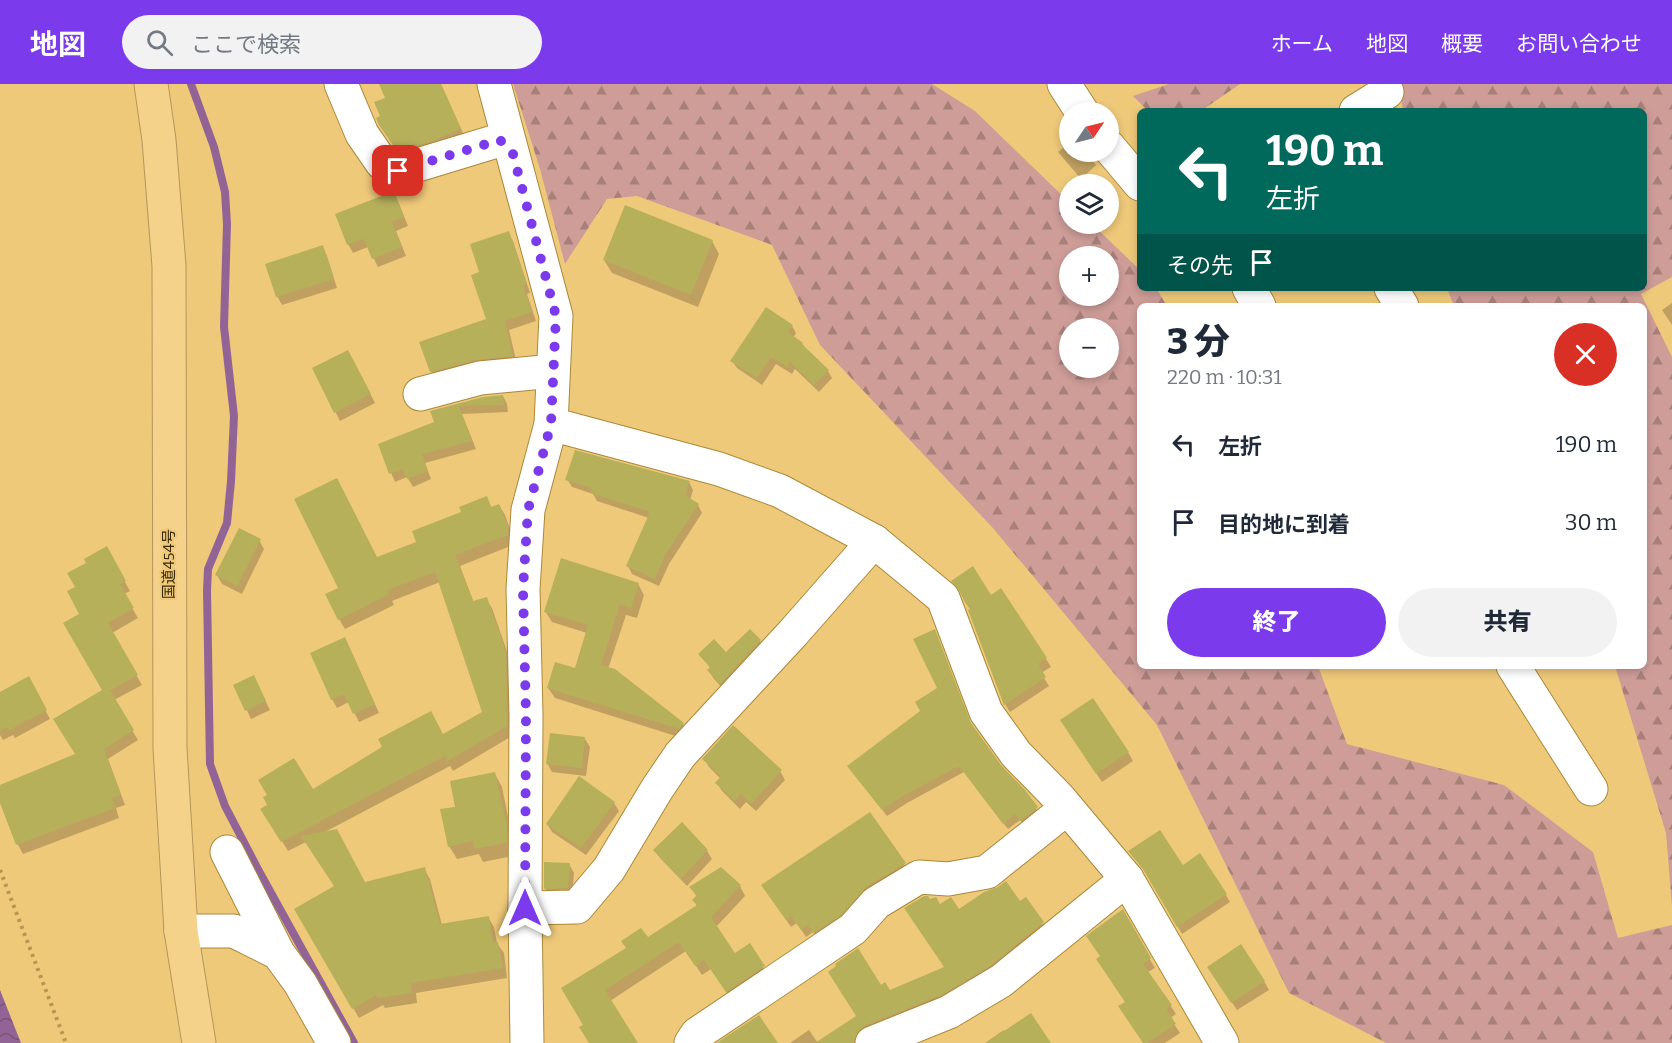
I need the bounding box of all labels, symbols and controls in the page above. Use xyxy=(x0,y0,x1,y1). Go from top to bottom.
search box xyxy=(122,15,542,69)
icon: search xyxy=(143,26,176,59)
text: 地図 xyxy=(30,28,86,61)
text: ここで検索 xyxy=(191,31,301,58)
text: ホーム xyxy=(1271,31,1333,57)
text: 地図 xyxy=(1366,31,1408,57)
text: 概要 xyxy=(1441,31,1483,57)
text: お問い合わせ xyxy=(1516,31,1642,57)
north arrow xyxy=(1059,102,1119,162)
map controls xyxy=(1059,102,1119,378)
text: 190 m xyxy=(1266,126,1383,176)
icon: left xyxy=(1167,132,1245,210)
pin xyxy=(372,145,423,196)
icon: arrive xyxy=(381,154,414,187)
button: layers xyxy=(1059,174,1119,234)
text: 左折 xyxy=(1266,183,1320,215)
button: + xyxy=(1059,246,1119,306)
icon: arrive xyxy=(1245,246,1278,279)
text: その先 xyxy=(1167,252,1233,279)
button: − xyxy=(1059,318,1119,378)
text: 3 分 xyxy=(1167,320,1230,364)
button: close xyxy=(1554,323,1617,386)
text: 220 m · 10:31 xyxy=(1167,365,1282,389)
icon: left xyxy=(1167,428,1200,461)
text: 190 m xyxy=(1556,431,1617,458)
text: 左折 xyxy=(1218,433,1262,460)
icon: arrive xyxy=(1167,506,1200,539)
text: 30 m xyxy=(1565,509,1617,536)
text: 目的地に到着 xyxy=(1218,511,1350,538)
street label: 国道454号 xyxy=(160,529,178,599)
button: 終了 xyxy=(1167,588,1386,657)
button: 共有 xyxy=(1398,588,1617,657)
position arrow xyxy=(493,876,557,940)

